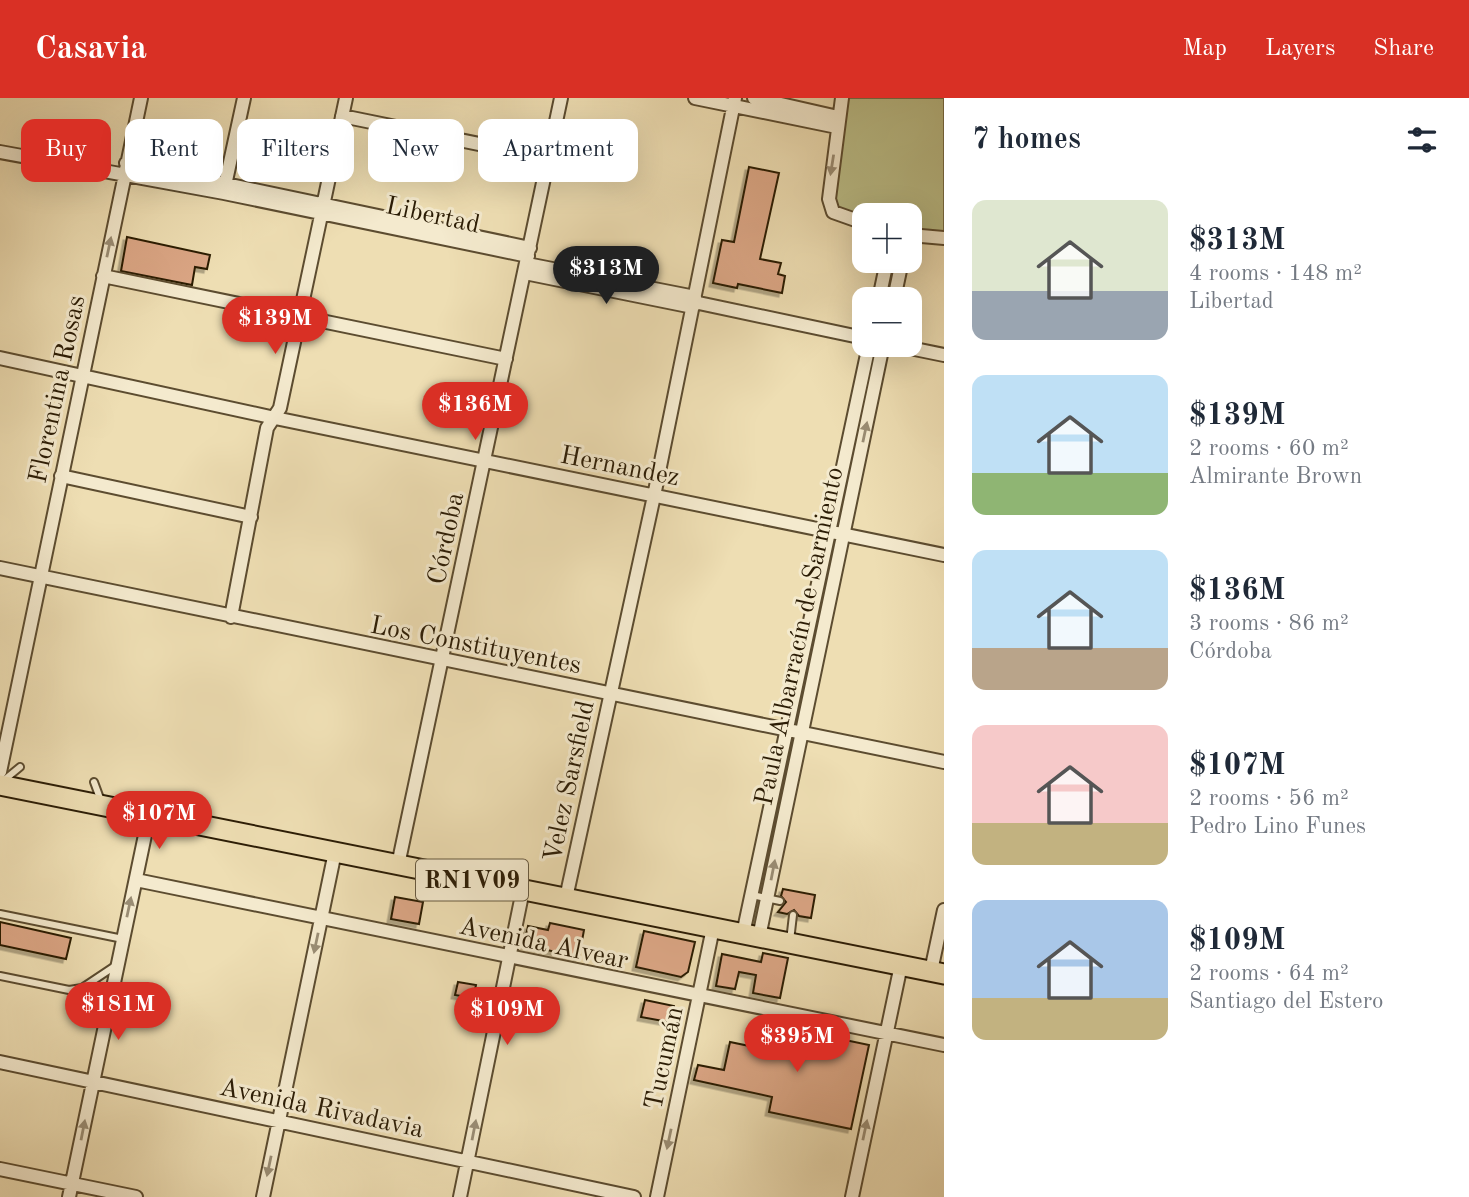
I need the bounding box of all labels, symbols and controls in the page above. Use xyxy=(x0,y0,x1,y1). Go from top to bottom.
text: Casavia xyxy=(35,33,147,66)
text: Map xyxy=(1183,37,1227,61)
text: Layers xyxy=(1265,37,1335,61)
text: Share xyxy=(1373,37,1434,61)
chip: Buy xyxy=(21,119,111,182)
chip: Rent xyxy=(125,119,223,182)
chip: Filters xyxy=(237,119,354,182)
chip: New xyxy=(368,119,464,182)
chip: Apartment xyxy=(478,119,638,182)
icon: filters xyxy=(1403,121,1441,159)
text: 7 homes xyxy=(972,125,1081,155)
one-way arrow xyxy=(826,155,837,177)
street label: Libertad xyxy=(383,193,482,239)
map controls xyxy=(852,203,922,357)
button: + xyxy=(852,203,922,273)
text: $313M xyxy=(1189,226,1285,256)
icon: home xyxy=(1028,228,1112,312)
one-way arrow xyxy=(103,236,114,258)
pin: $313M xyxy=(557,246,655,306)
text: $313M xyxy=(569,257,643,280)
text: 4 rooms · 148 m² xyxy=(1189,262,1362,285)
button: − xyxy=(852,287,922,357)
text: Libertad xyxy=(1189,290,1274,313)
street label: Florentina Rosas xyxy=(25,293,91,486)
pin: $139M xyxy=(226,296,324,356)
text: $139M xyxy=(238,307,312,330)
pin: $136M xyxy=(426,382,524,442)
text: $136M xyxy=(438,393,512,416)
text: $139M xyxy=(1189,401,1285,431)
icon: home xyxy=(1028,403,1112,487)
one-way arrow xyxy=(859,421,870,443)
text: 2 rooms · 60 m² xyxy=(1189,437,1349,460)
street label: Hernandez xyxy=(558,443,681,491)
street label: Paula Albarracín de Sarmiento xyxy=(751,465,849,808)
text: Almirante Brown xyxy=(1189,465,1362,488)
street label: Córdoba xyxy=(425,490,469,587)
text: $136M xyxy=(1189,576,1285,606)
icon: home xyxy=(1028,578,1112,662)
text: 3 rooms · 86 m² xyxy=(1189,612,1349,635)
street label: Los Constituyentes xyxy=(368,613,583,679)
text: Córdoba xyxy=(1189,640,1272,663)
street label: Velez Sarsfield xyxy=(540,698,600,865)
text: $107M xyxy=(1189,751,1285,781)
icon: home xyxy=(1028,753,1112,837)
text: 2 rooms · 56 m² xyxy=(1189,787,1349,810)
pin: $107M xyxy=(110,792,208,851)
text: $107M xyxy=(122,802,196,825)
text: Pedro Lino Funes xyxy=(1189,815,1366,838)
one-way arrow xyxy=(767,859,778,881)
road number: RN1V09 xyxy=(416,860,528,900)
one-way arrow xyxy=(124,896,135,918)
street label: Avenida Alvear xyxy=(457,913,631,975)
text: $109M xyxy=(1189,926,1285,956)
icon: home xyxy=(1028,928,1112,1012)
one-way arrow xyxy=(310,932,321,954)
text: 2 rooms · 64 m² xyxy=(1189,962,1349,985)
pin: $181M xyxy=(69,982,167,1042)
pin: $109M xyxy=(458,988,556,1047)
text: Santiago del Estero xyxy=(1189,990,1384,1013)
text: $181M xyxy=(81,993,155,1016)
text: $109M xyxy=(470,998,544,1021)
street label: Tucumán xyxy=(641,1004,689,1113)
pin: $395M xyxy=(748,1014,846,1074)
text: $395M xyxy=(760,1025,834,1048)
street label: Avenida Rivadavia xyxy=(217,1075,426,1143)
one-way arrow xyxy=(77,1119,88,1141)
one-way arrow xyxy=(468,1119,479,1141)
one-way arrow xyxy=(860,1119,871,1141)
one-way arrow xyxy=(663,1128,674,1150)
one-way arrow xyxy=(264,1155,275,1177)

